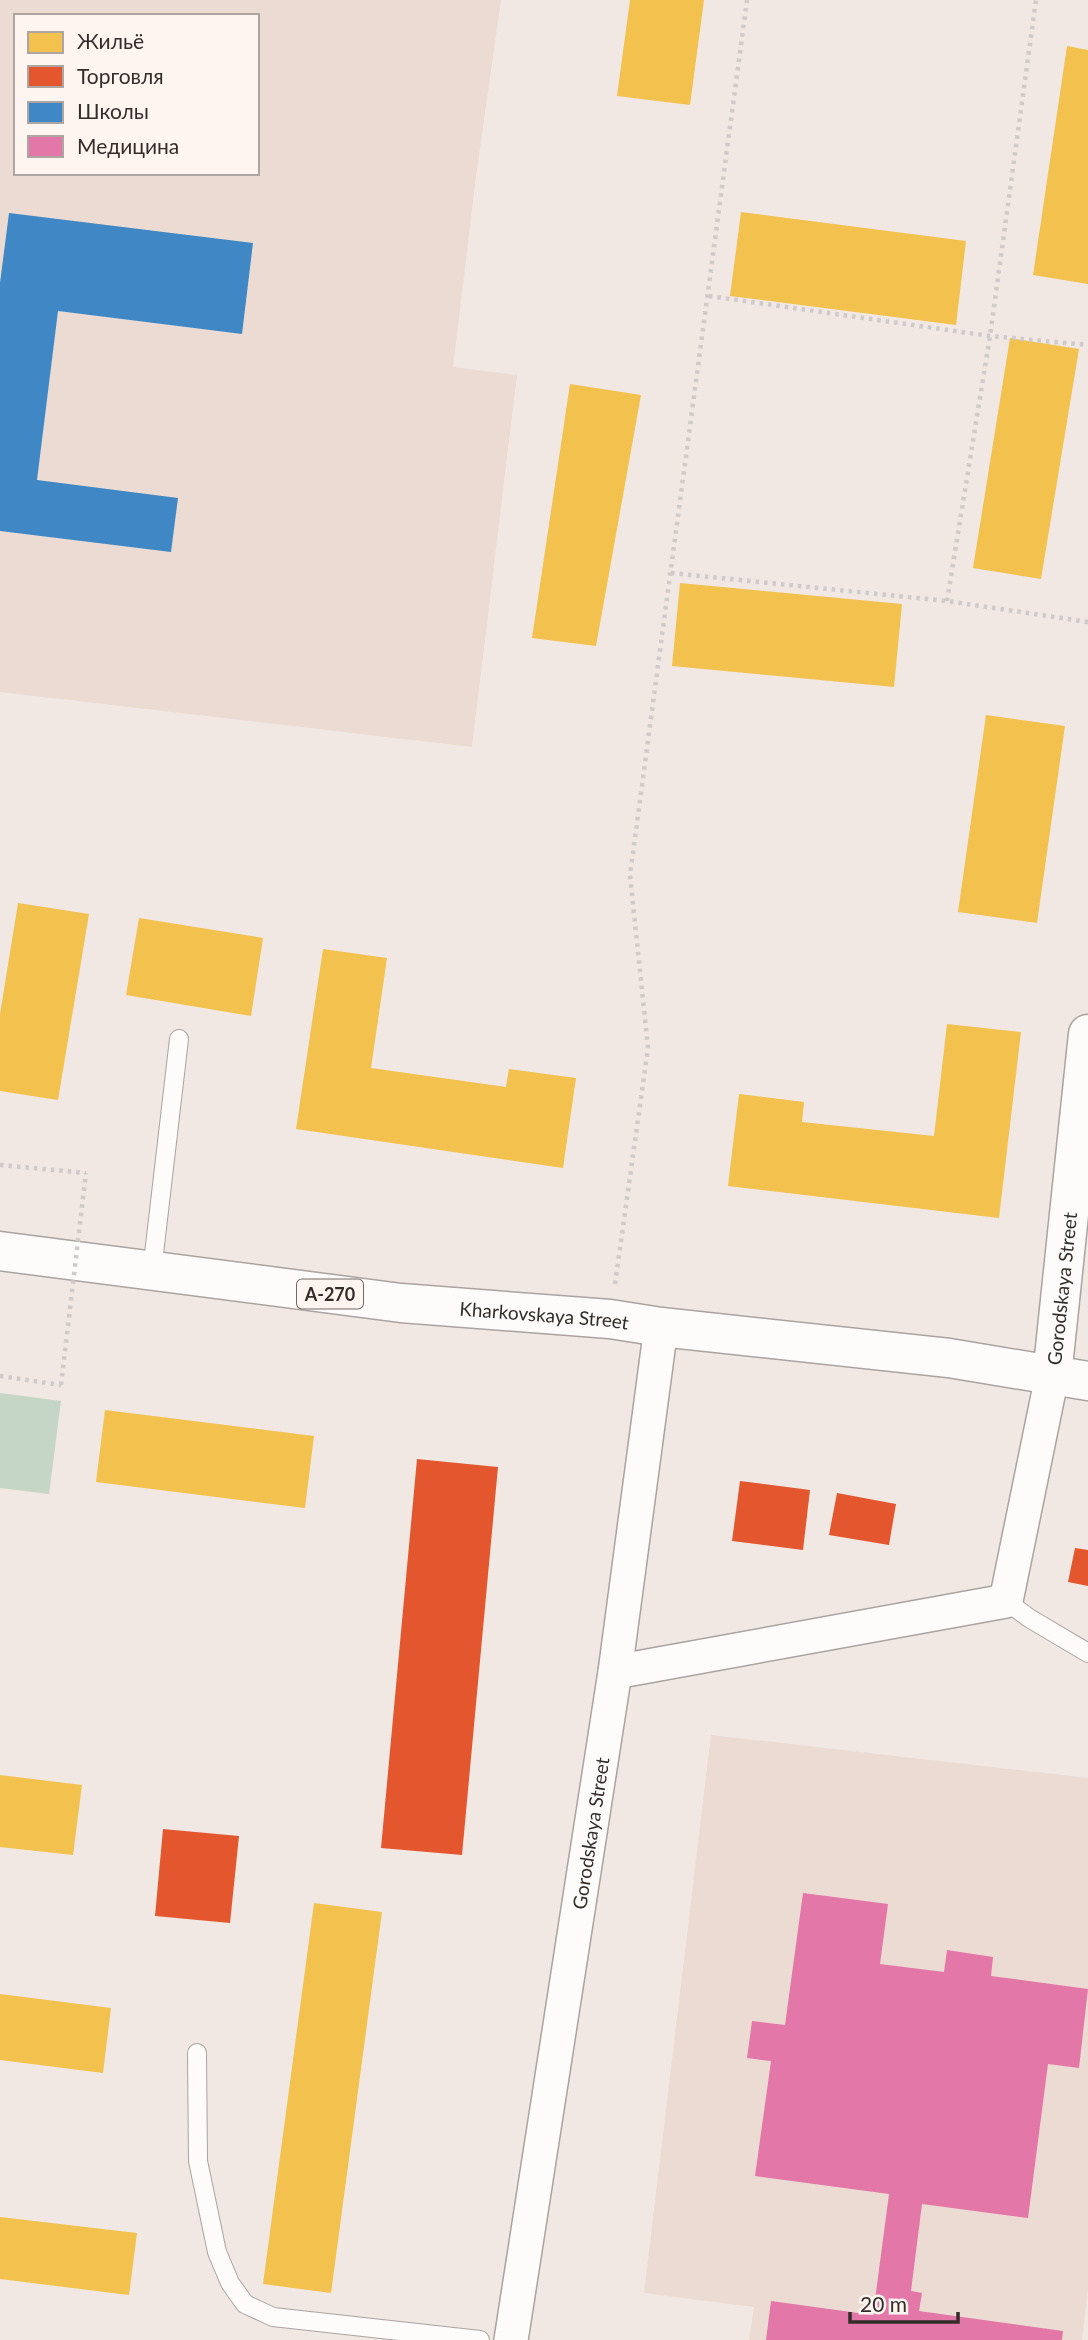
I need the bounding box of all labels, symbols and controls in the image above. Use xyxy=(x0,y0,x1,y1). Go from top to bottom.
legend xyxy=(14,14,259,175)
text: Жильё xyxy=(77,28,144,53)
text: Торговля xyxy=(77,63,164,88)
text: Школы xyxy=(77,98,149,123)
text: Медицина xyxy=(77,133,179,158)
street label: Gorodskaya Street xyxy=(1042,1211,1081,1366)
road number: А-270 xyxy=(297,1280,363,1308)
street label: Kharkovskaya Street xyxy=(459,1296,631,1333)
street label: Gorodskaya Street xyxy=(567,1755,613,1911)
scale bar xyxy=(850,2280,958,2324)
text: 20 m xyxy=(860,2291,907,2316)

